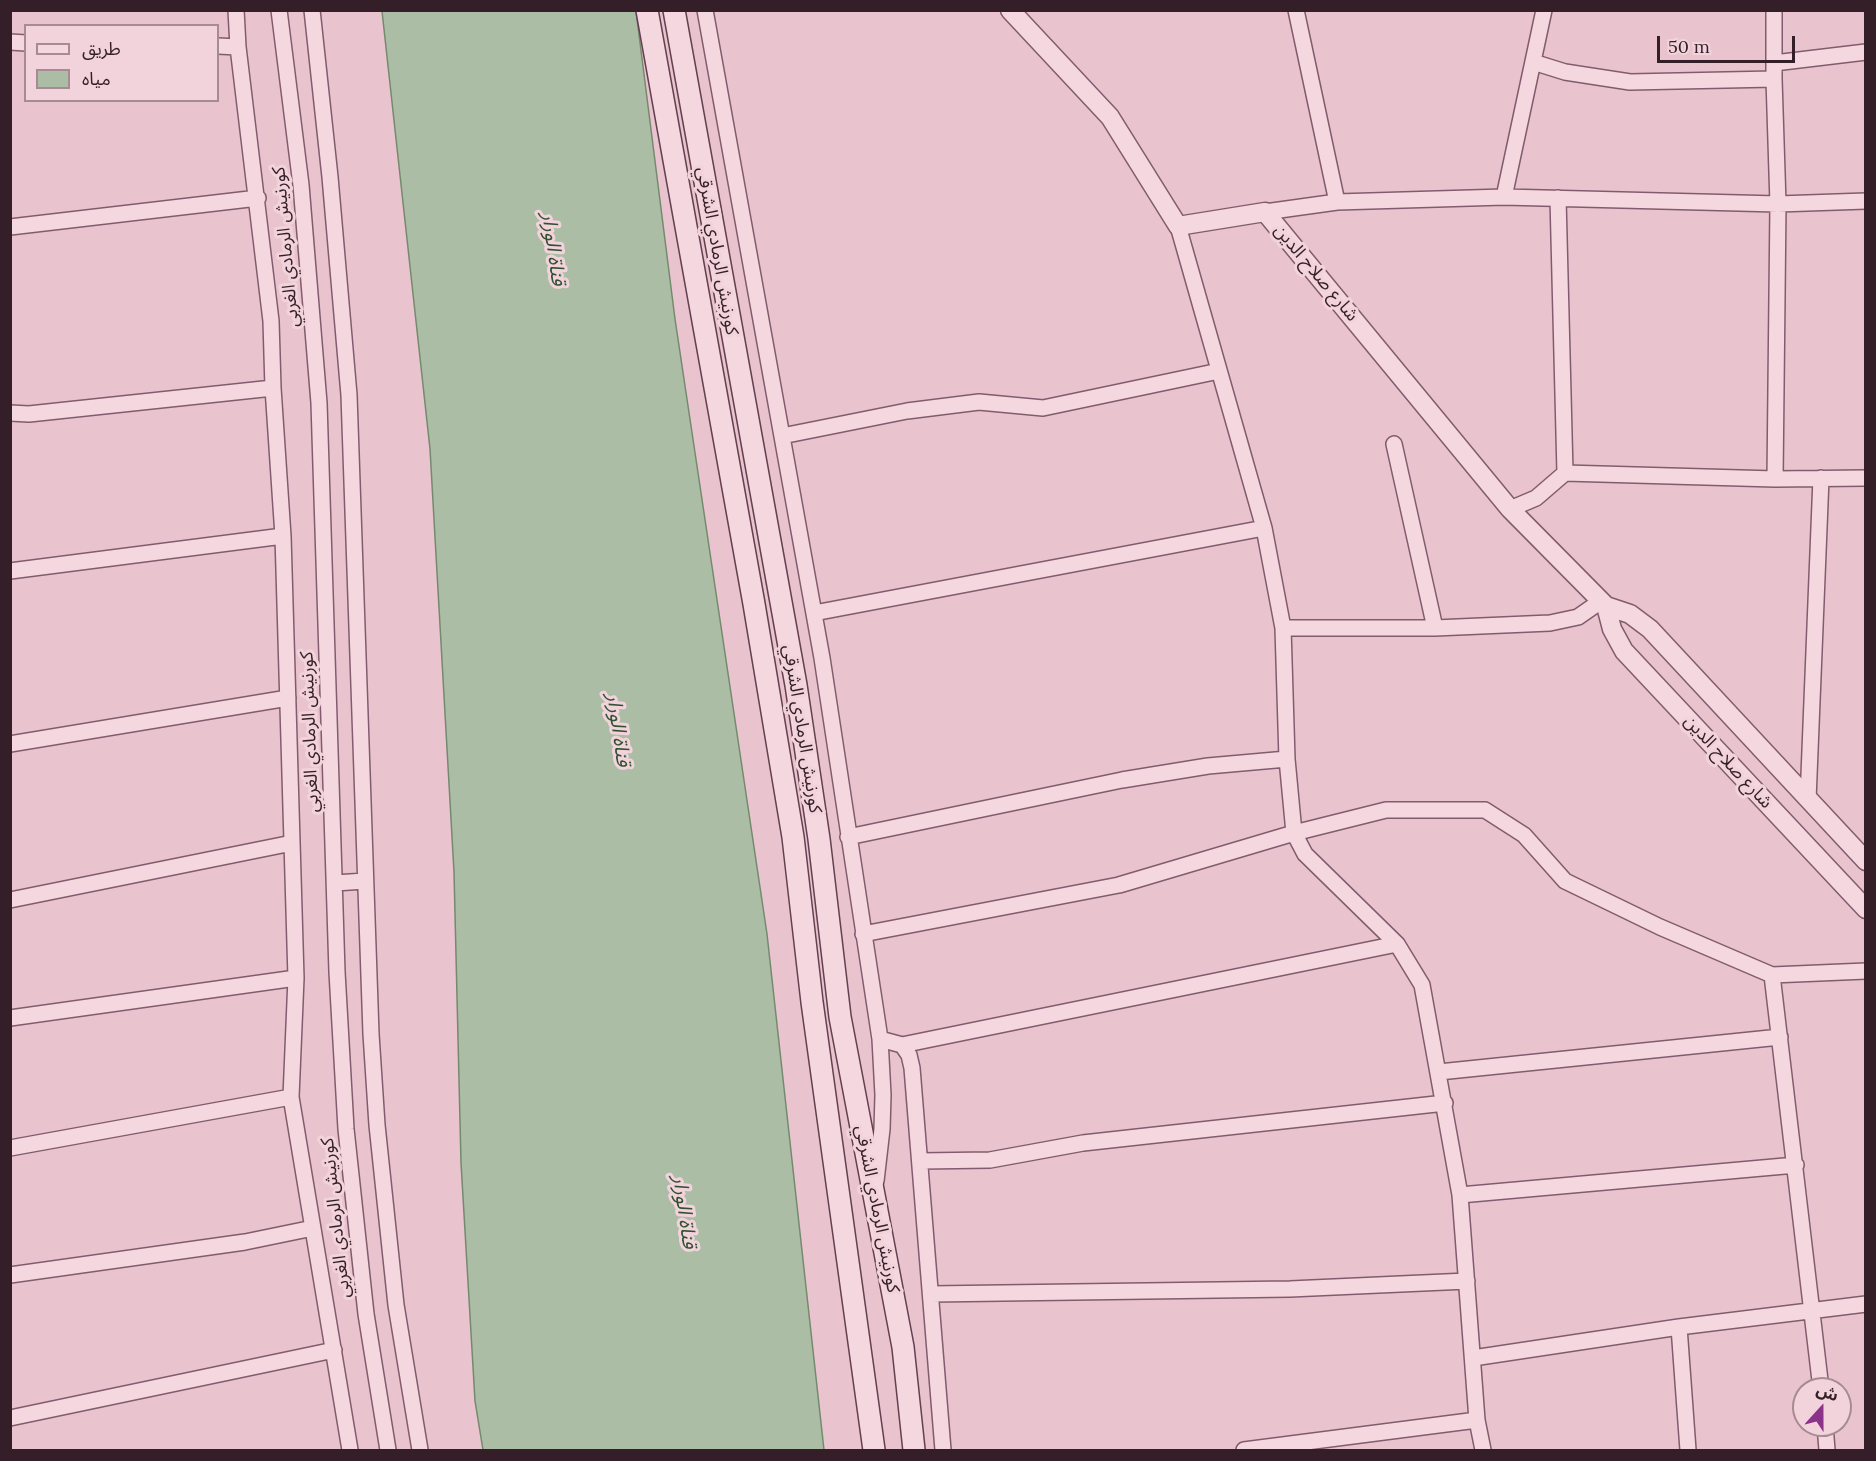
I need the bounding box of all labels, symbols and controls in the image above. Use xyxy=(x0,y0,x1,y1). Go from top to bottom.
legend xyxy=(24,24,219,102)
scale bar xyxy=(1660,24,1798,62)
text: 50 m xyxy=(1668,35,1710,58)
text: طريق xyxy=(82,37,121,60)
text: مياه xyxy=(82,67,111,90)
street label: كورنيش الرمادي الشرقي xyxy=(692,165,742,337)
street label: كورنيش الرمادي الغربي xyxy=(268,166,304,328)
water label: قناة الورار xyxy=(536,211,570,287)
street label: شارع صلاح الدين xyxy=(1269,220,1363,326)
street label: كورنيش الرمادي الشرقي xyxy=(778,643,826,815)
street label: كورنيش الرمادي الغربي xyxy=(296,651,324,813)
water label: قناة الورار xyxy=(601,692,635,768)
street label: شارع صلاح الدين xyxy=(1679,711,1777,813)
street label: كورنيش الرمادي الشرقي xyxy=(850,1123,904,1295)
street label: كورنيش الرمادي الغربي xyxy=(317,1137,355,1299)
water label: قناة الورار xyxy=(667,1174,701,1250)
north arrow xyxy=(1792,1377,1852,1437)
text: ش xyxy=(1814,1379,1842,1405)

